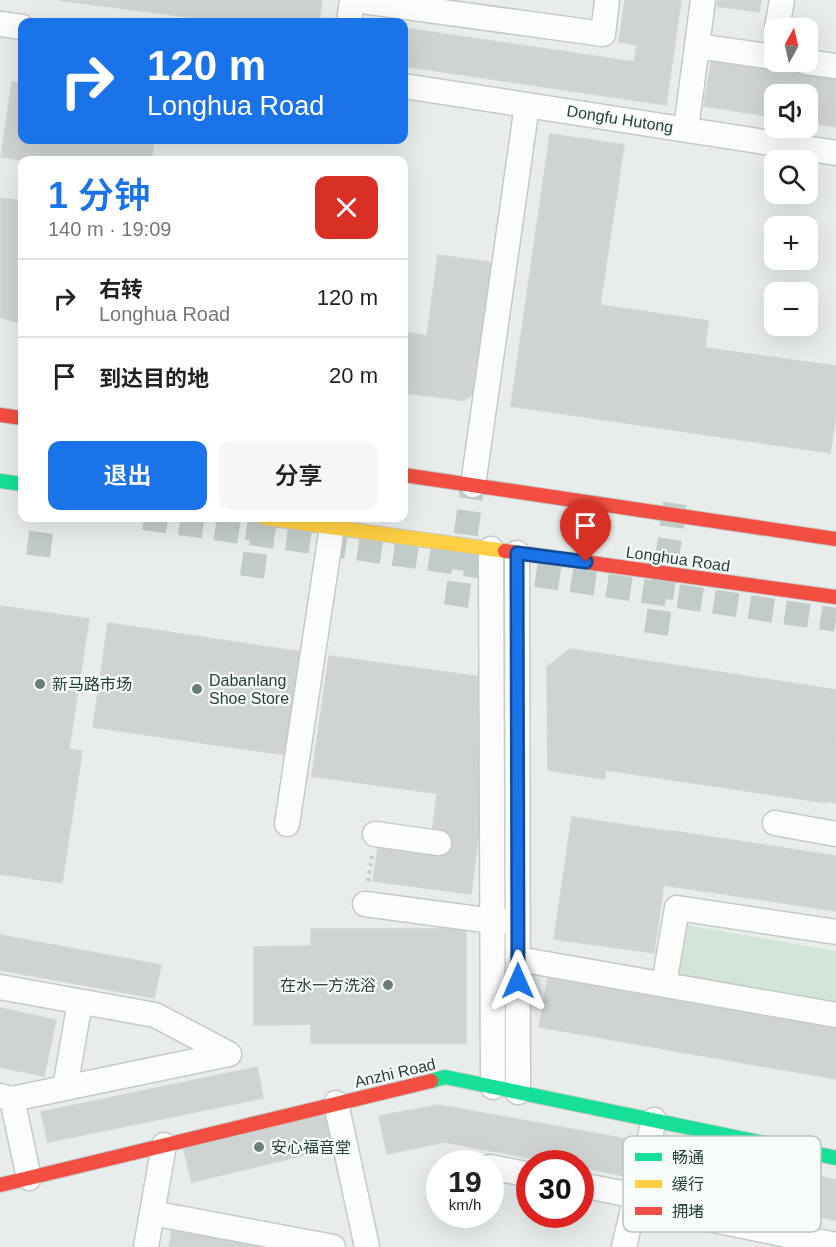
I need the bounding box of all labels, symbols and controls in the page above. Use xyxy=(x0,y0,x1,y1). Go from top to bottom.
north arrow xyxy=(764,18,818,72)
map controls xyxy=(764,18,818,336)
icon: right xyxy=(48,42,126,120)
text: 120 m xyxy=(147,42,266,89)
button: sound xyxy=(764,84,818,138)
text: Longhua Road xyxy=(147,91,324,121)
street label: Dongfu Hutong xyxy=(566,102,674,136)
button: search xyxy=(764,150,818,204)
text: 1 分钟 xyxy=(48,175,150,216)
button: close xyxy=(315,176,378,239)
button: + xyxy=(764,216,818,270)
text: 140 m · 19:09 xyxy=(48,218,171,240)
text: 右转 xyxy=(99,277,143,302)
icon: right xyxy=(48,282,81,315)
button: − xyxy=(764,282,818,336)
text: 120 m xyxy=(317,285,378,310)
text: Longhua Road xyxy=(99,303,230,325)
icon: arrive xyxy=(48,360,81,393)
text: 20 m xyxy=(329,363,378,388)
text: 到达目的地 xyxy=(99,366,209,391)
button: 退出 xyxy=(48,441,207,510)
button: 分享 xyxy=(219,441,378,510)
pin xyxy=(560,500,611,562)
icon: arrive xyxy=(569,509,602,542)
street label: Longhua Road xyxy=(625,543,731,575)
place label: Dabanlang Shoe Store xyxy=(209,672,289,707)
place label: 新马路市场 xyxy=(52,676,132,693)
marker: 新马路市场 xyxy=(33,677,47,691)
marker: Dabanlang Shoe Store xyxy=(190,682,204,696)
position arrow xyxy=(486,949,550,1013)
place label: 在水一方洗浴 xyxy=(280,977,376,994)
marker: 在水一方洗浴 xyxy=(381,978,395,992)
street label: Anzhi Road xyxy=(353,1055,437,1091)
legend xyxy=(623,1136,821,1232)
place label: 安心福音堂 xyxy=(271,1139,351,1156)
marker: 安心福音堂 xyxy=(252,1140,266,1154)
text: 畅通 xyxy=(672,1149,704,1166)
speed limit sign: 30 xyxy=(516,1150,594,1228)
text: 19 xyxy=(448,1165,482,1198)
text: 缓行 xyxy=(672,1176,704,1193)
text: km/h xyxy=(449,1196,481,1213)
text: 拥堵 xyxy=(672,1203,704,1220)

